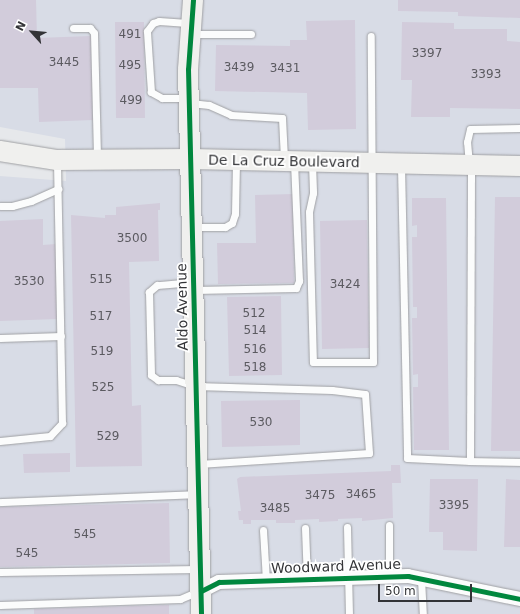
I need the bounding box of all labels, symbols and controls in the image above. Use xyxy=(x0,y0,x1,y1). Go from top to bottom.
north arrow xyxy=(12,12,52,52)
text: N xyxy=(13,19,29,33)
house number: 491 xyxy=(119,28,141,42)
house number: 3397 xyxy=(412,47,442,61)
house number: 3445 xyxy=(49,56,79,70)
house number: 495 xyxy=(119,59,141,73)
house number: 3439 xyxy=(224,61,254,75)
house number: 3431 xyxy=(270,62,300,76)
house number: 3393 xyxy=(471,68,501,82)
house number: 499 xyxy=(120,94,142,108)
street label: De La Cruz Boulevard xyxy=(208,151,360,171)
house number: 3500 xyxy=(117,232,147,246)
street label: Aldo Avenue xyxy=(173,263,191,351)
house number: 515 xyxy=(90,273,112,287)
house number: 3530 xyxy=(14,275,44,289)
house number: 3424 xyxy=(330,278,360,292)
house number: 512 xyxy=(243,307,265,321)
house number: 517 xyxy=(90,310,112,324)
house number: 514 xyxy=(244,324,266,338)
house number: 516 xyxy=(244,343,266,357)
house number: 519 xyxy=(91,345,113,359)
house number: 518 xyxy=(244,361,266,375)
house number: 525 xyxy=(92,381,114,395)
house number: 530 xyxy=(250,416,272,430)
house number: 529 xyxy=(97,430,119,444)
house number: 3465 xyxy=(346,488,376,502)
house number: 3475 xyxy=(305,489,335,503)
house number: 3395 xyxy=(439,499,469,513)
house number: 3485 xyxy=(260,502,290,516)
house number: 545 xyxy=(74,528,96,542)
house number: 545 xyxy=(16,547,38,561)
street label: Woodward Avenue xyxy=(271,555,401,577)
scale bar xyxy=(380,576,474,602)
text: 50 m xyxy=(385,584,416,598)

